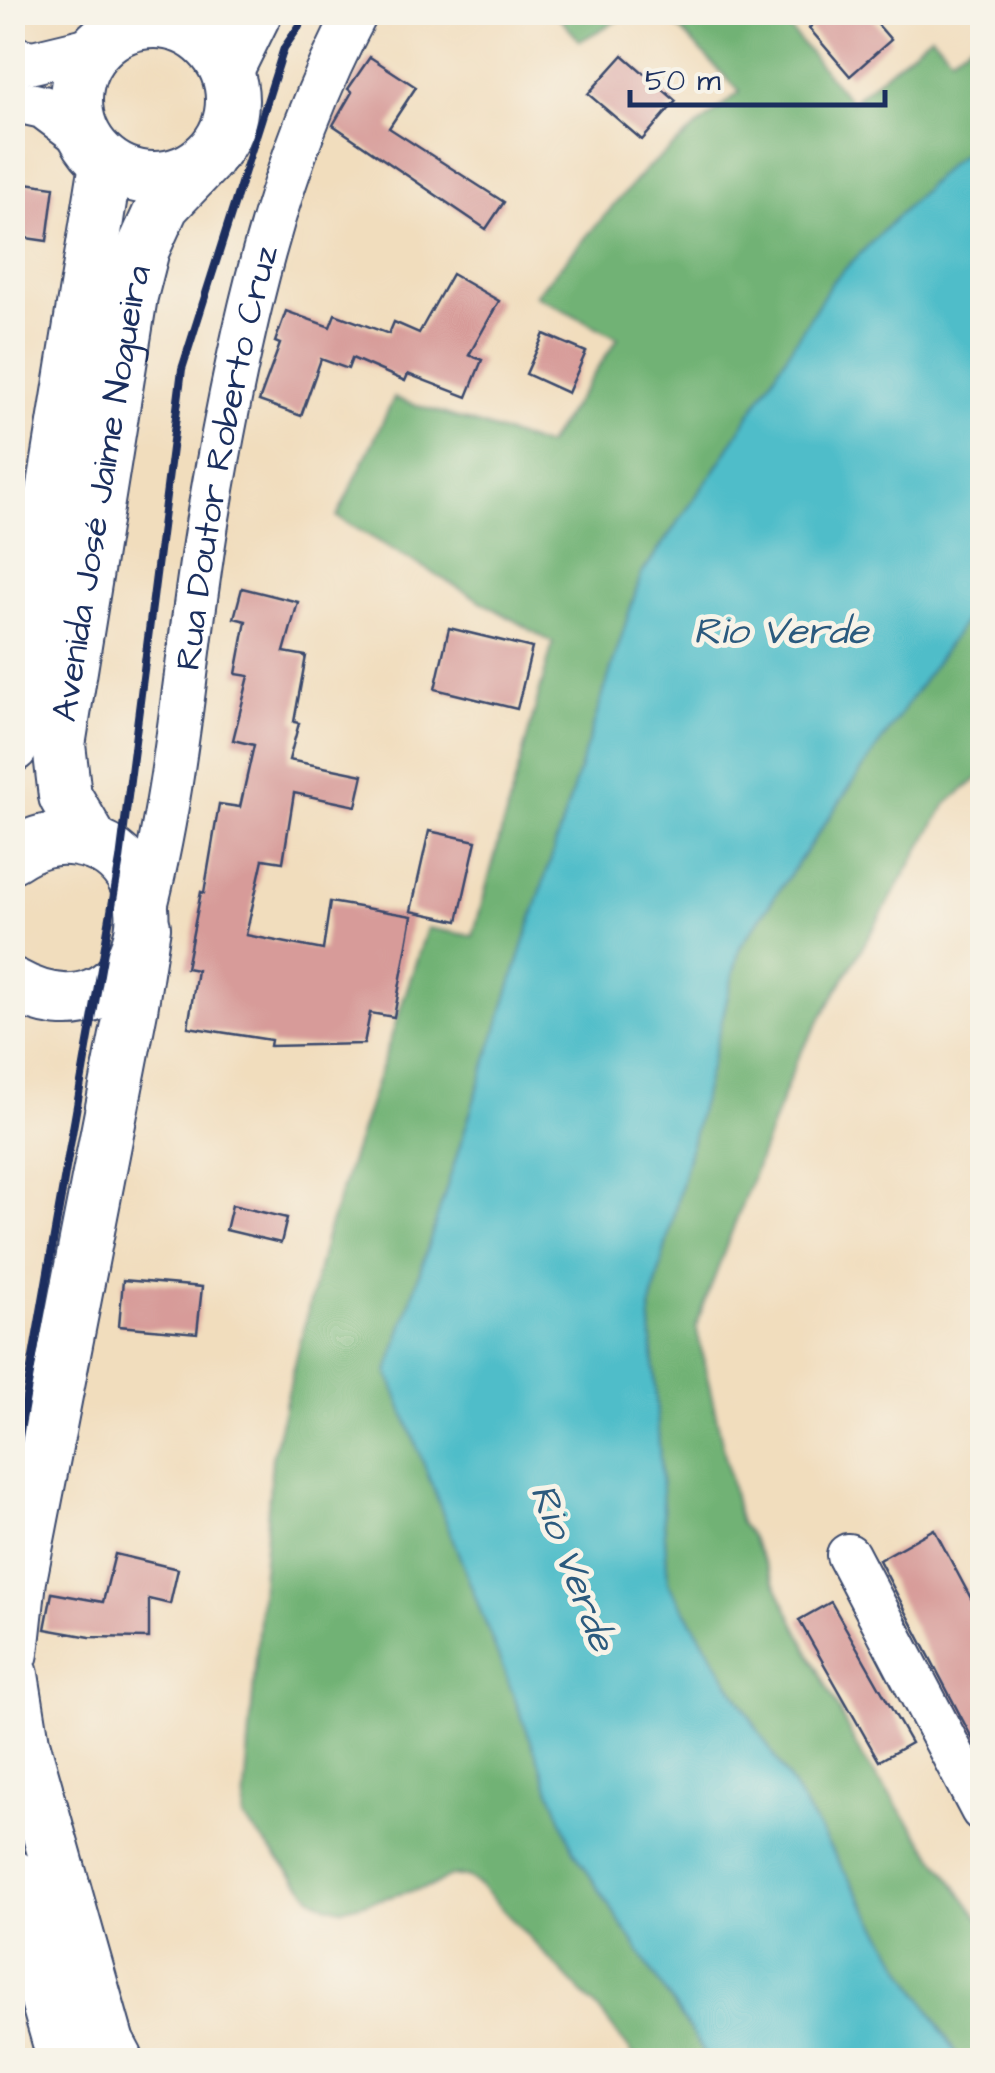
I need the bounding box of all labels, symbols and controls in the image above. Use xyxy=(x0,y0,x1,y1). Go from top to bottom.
scale bar xyxy=(630,45,885,107)
text: 50 m xyxy=(645,60,721,102)
street label: Rua Doutor Roberto Cruz xyxy=(164,239,291,673)
street label: Avenida José Jaime Nogueira xyxy=(40,260,164,725)
water label: Rio Verde xyxy=(694,606,871,658)
water label: Rio Verde xyxy=(517,1477,629,1661)

